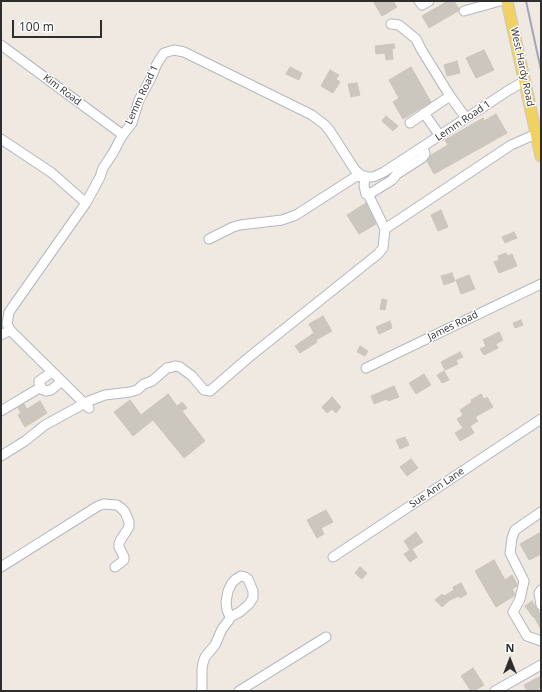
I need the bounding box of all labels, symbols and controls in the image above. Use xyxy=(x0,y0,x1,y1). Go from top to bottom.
scale bar xyxy=(14,12,104,38)
text: 100 m xyxy=(19,18,54,35)
street label: West Hardy Road xyxy=(508,26,536,108)
street label: Lemm Road 1 xyxy=(123,63,161,127)
street label: Kim Road xyxy=(41,72,83,108)
street label: Lemm Road 1 xyxy=(433,98,493,144)
street label: James Road xyxy=(426,309,480,343)
street label: Sue Ann Lane xyxy=(407,465,467,511)
north arrow xyxy=(490,640,530,680)
text: N xyxy=(506,640,514,655)

